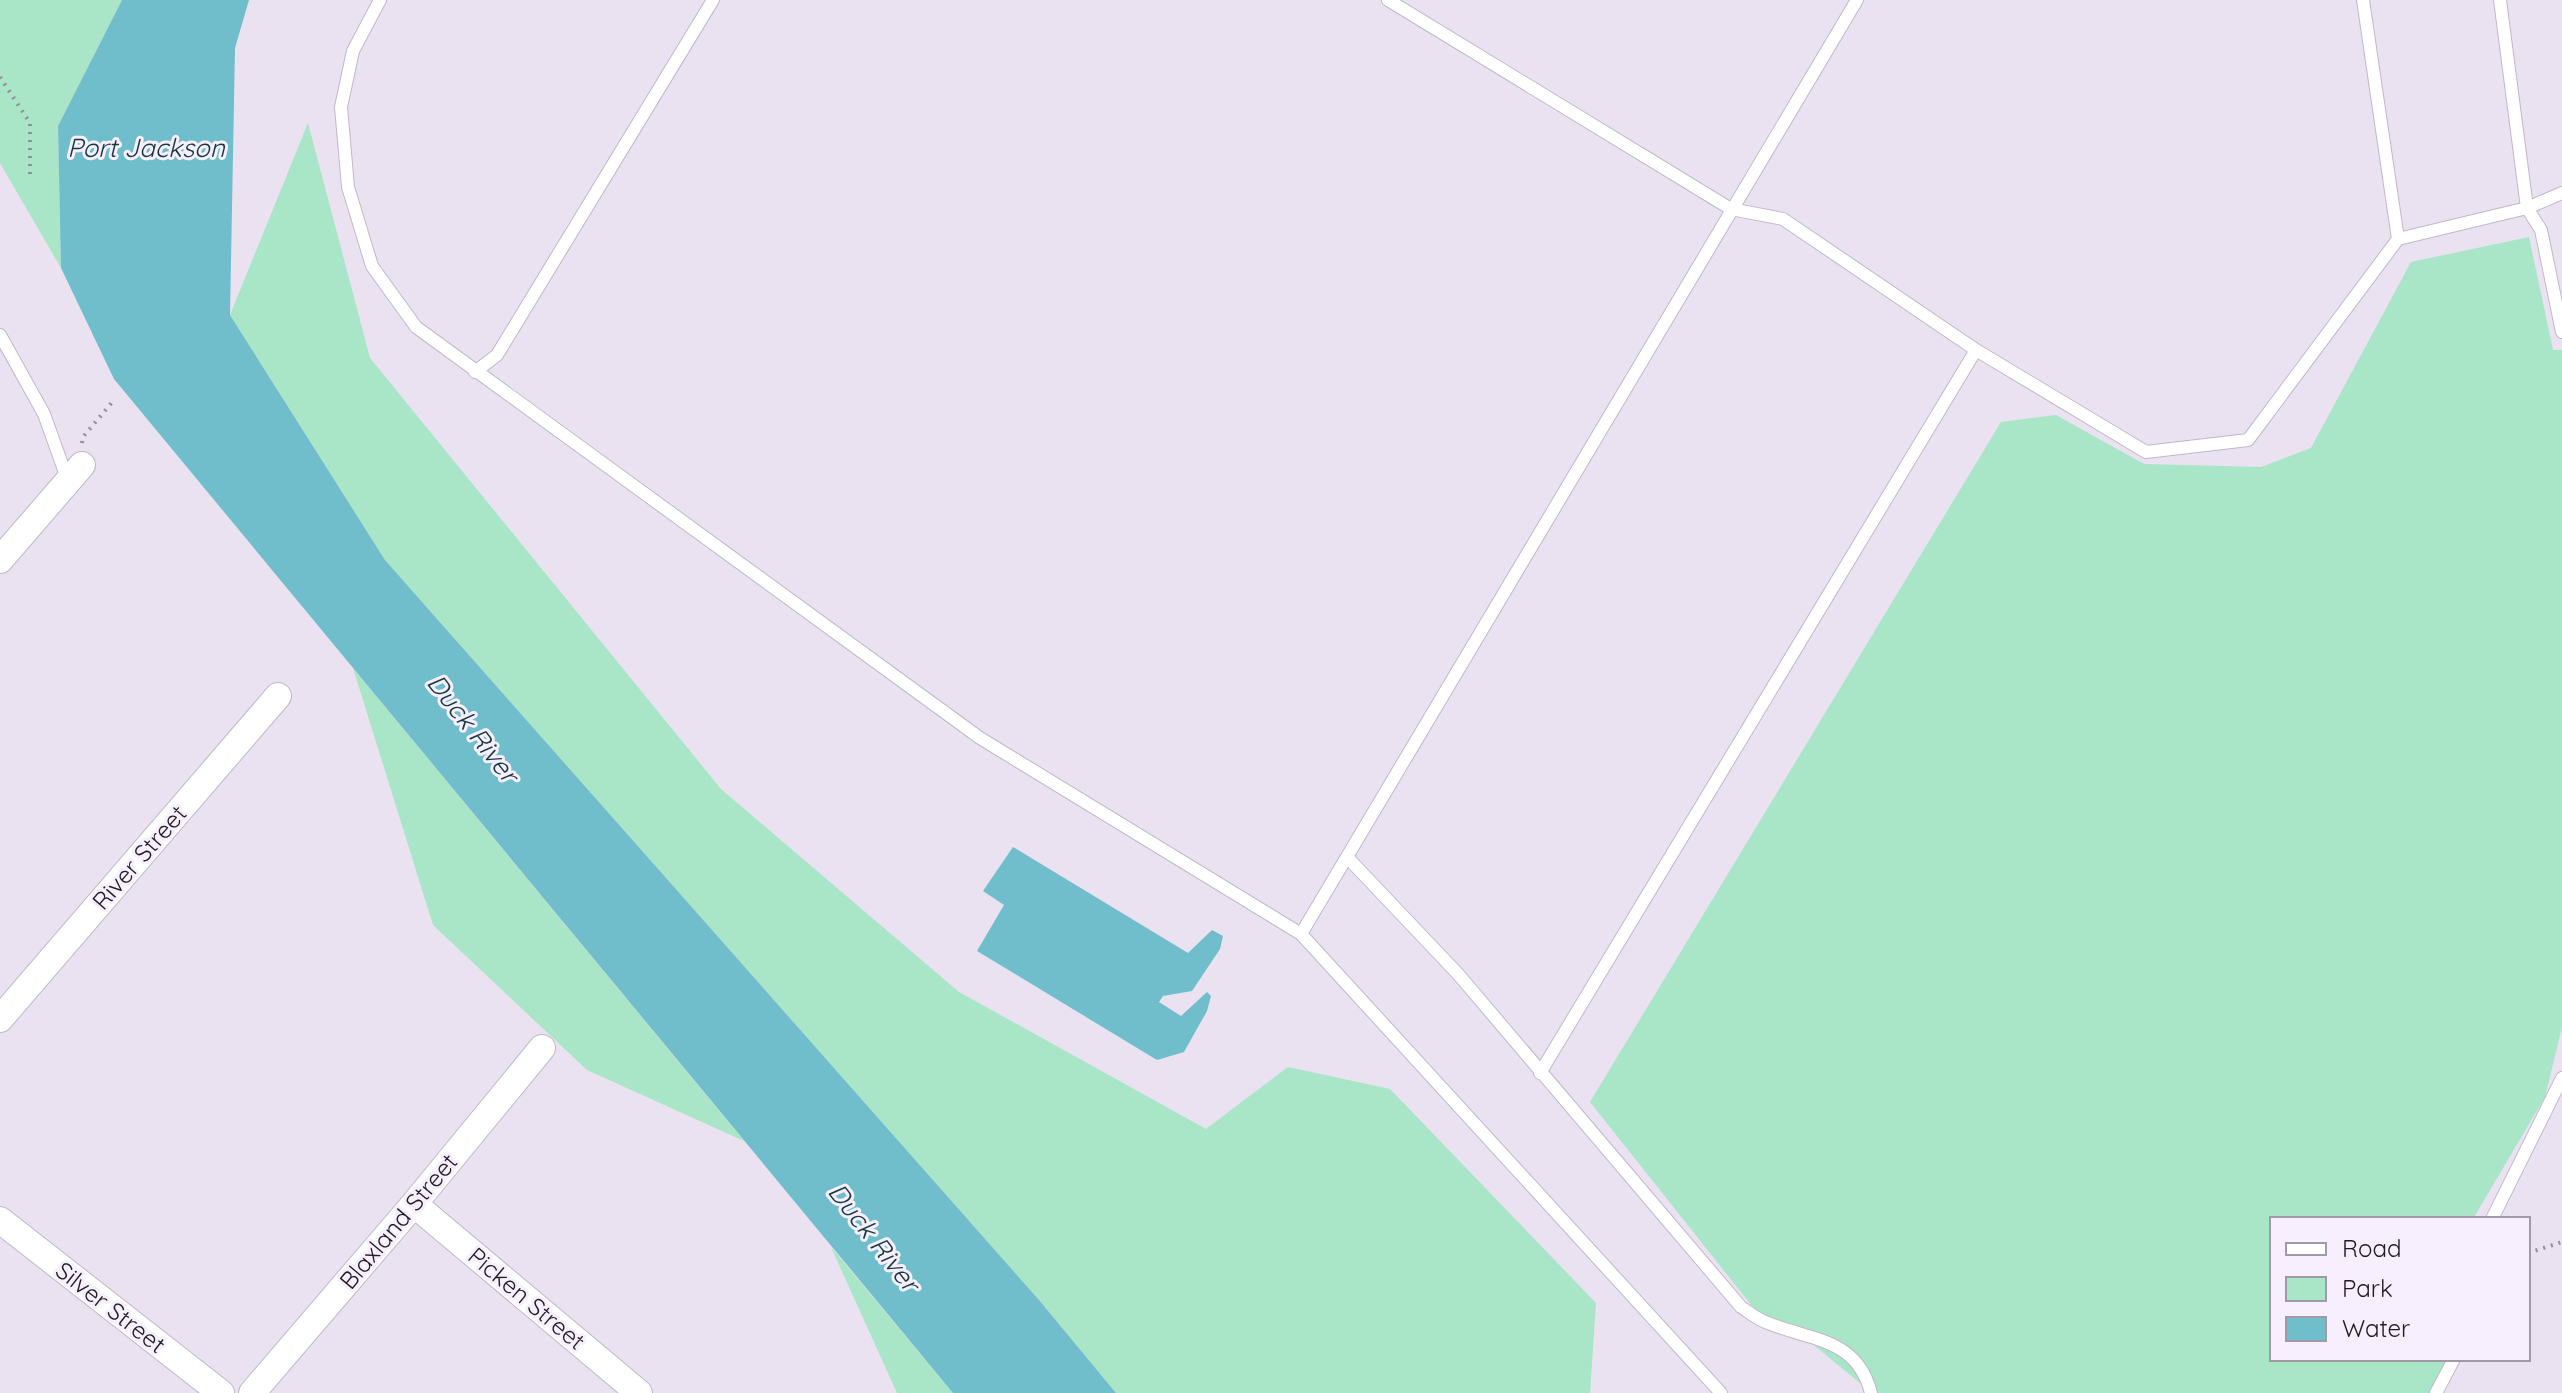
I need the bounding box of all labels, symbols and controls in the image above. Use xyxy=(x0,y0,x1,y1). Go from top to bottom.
water label: Port Jackson xyxy=(67,131,226,164)
water label: Duck River xyxy=(420,667,528,791)
street label: River Street xyxy=(85,799,193,915)
street label: Blaxland Street xyxy=(333,1147,463,1295)
water label: Duck River xyxy=(821,1176,929,1300)
legend xyxy=(2270,1217,2530,1361)
text: Road xyxy=(2342,1233,2402,1263)
street label: Picken Street xyxy=(462,1240,592,1356)
street label: Silver Street xyxy=(50,1255,172,1359)
text: Park xyxy=(2342,1273,2393,1303)
text: Water xyxy=(2342,1313,2410,1343)

